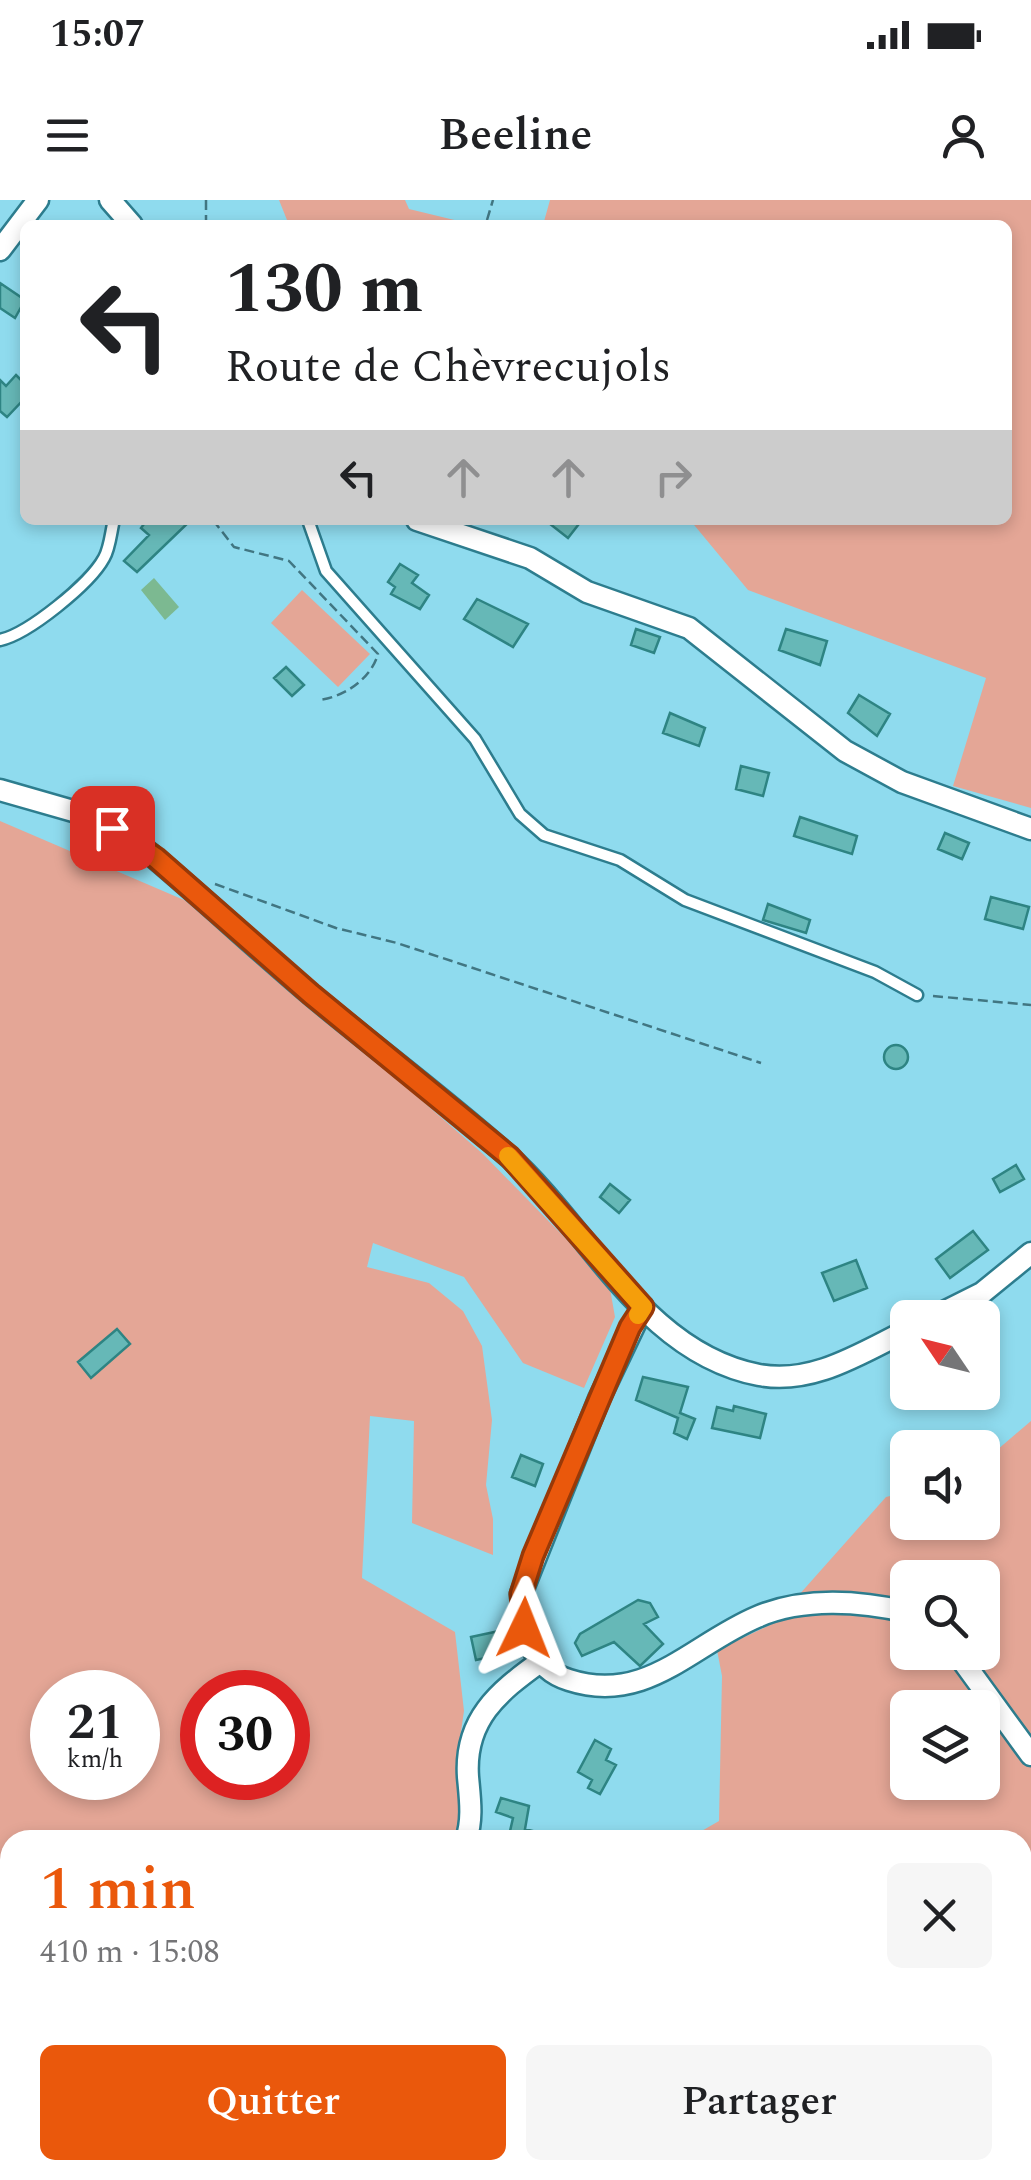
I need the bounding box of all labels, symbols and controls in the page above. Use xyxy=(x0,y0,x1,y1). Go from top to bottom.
text: 15:07 xyxy=(50,6,145,64)
text: Beeline xyxy=(439,101,592,170)
icon: menu xyxy=(40,108,95,163)
icon: person xyxy=(936,108,991,163)
text: 130 m xyxy=(225,237,423,343)
icon: left xyxy=(60,260,190,390)
text: Route de Chèvrecujols xyxy=(225,333,671,402)
icon: left xyxy=(331,450,386,505)
icon: ahead xyxy=(436,450,491,505)
icon: ahead xyxy=(541,450,596,505)
icon: right xyxy=(646,450,701,505)
pin xyxy=(70,786,155,871)
icon: arrive xyxy=(85,801,140,856)
north arrow xyxy=(890,1300,1000,1410)
map controls xyxy=(890,1300,1000,1800)
button: sound xyxy=(890,1430,1000,1540)
button: search xyxy=(890,1560,1000,1670)
position arrow xyxy=(472,1576,576,1680)
speed limit sign: 30 xyxy=(180,1670,310,1800)
text: 21 xyxy=(67,1685,123,1761)
button: layers xyxy=(890,1690,1000,1800)
text: km/h xyxy=(67,1741,123,1779)
text: 1 min xyxy=(40,1844,196,1936)
button: close xyxy=(887,1863,992,1968)
text: 410 m · 15:08 xyxy=(40,1928,220,1977)
button: Quitter xyxy=(40,2045,506,2160)
button: Partager xyxy=(526,2045,992,2160)

